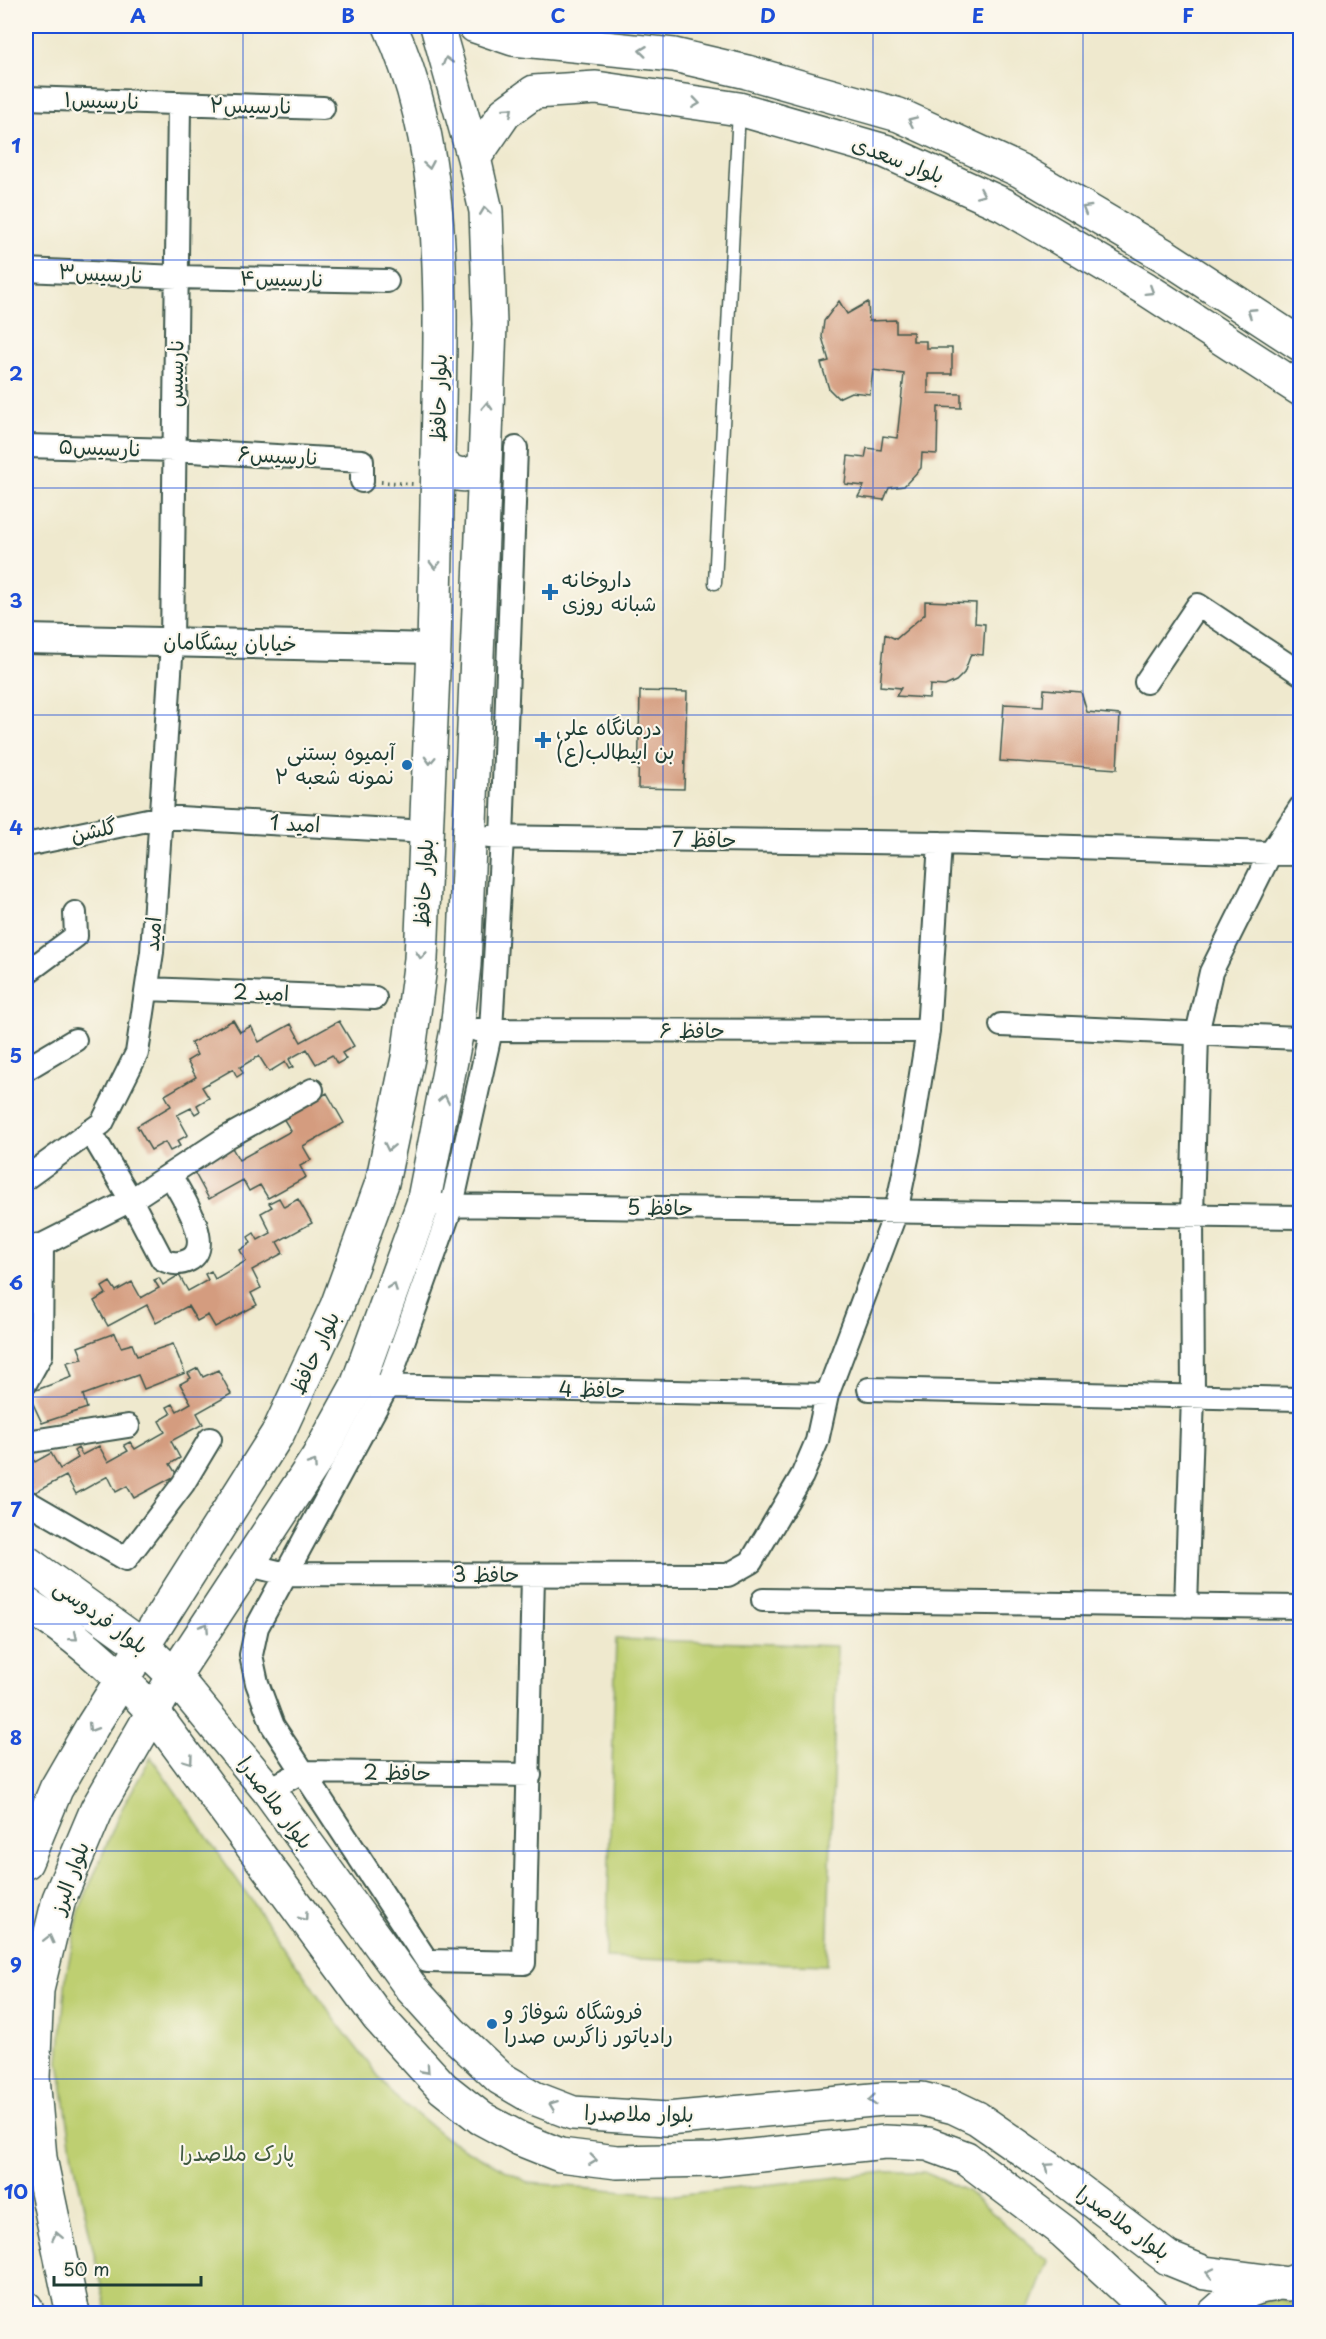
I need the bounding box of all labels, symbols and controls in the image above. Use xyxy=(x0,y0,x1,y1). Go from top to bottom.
text: A xyxy=(130,0,146,30)
text: B xyxy=(341,0,355,30)
text: C xyxy=(550,0,566,30)
text: D xyxy=(760,0,776,30)
text: E xyxy=(972,0,984,30)
text: F xyxy=(1182,0,1194,30)
one-way arrow xyxy=(638,45,647,58)
one-way arrow xyxy=(442,56,454,67)
street label: نارسیس۱ xyxy=(64,82,141,116)
street label: نارسیس۲ xyxy=(209,87,293,121)
one-way arrow xyxy=(692,96,701,108)
one-way arrow xyxy=(503,107,513,118)
one-way arrow xyxy=(908,117,919,129)
street label: بلوار سعدی xyxy=(848,126,950,190)
text: 1 xyxy=(11,130,21,160)
one-way arrow xyxy=(422,160,434,170)
one-way arrow xyxy=(974,187,985,199)
one-way arrow xyxy=(1082,205,1092,216)
one-way arrow xyxy=(479,207,492,216)
street label: نارسیس۳ xyxy=(58,254,145,290)
street label: نارسیس۴ xyxy=(240,260,324,294)
one-way arrow xyxy=(1144,284,1154,296)
one-way arrow xyxy=(1247,308,1258,319)
street label: نارسیس xyxy=(157,339,191,407)
street label: بلوار حافظ xyxy=(420,353,454,442)
text: 2 xyxy=(9,358,23,388)
one-way arrow xyxy=(480,402,493,411)
street label: نارسیس۵ xyxy=(58,429,142,463)
street label: نارسیس۶ xyxy=(237,436,319,472)
one-way arrow xyxy=(429,561,441,570)
place label: داروخانه شبانه روزی xyxy=(562,562,656,618)
text: 3 xyxy=(9,585,23,615)
marker: داروخانه شبانه روزی xyxy=(543,585,557,599)
street label: خیابان پیشگامان xyxy=(163,624,297,658)
place label: درمانگاه علی بن ابیطالب(ع) xyxy=(556,710,675,767)
marker: درمانگاه علی بن ابیطالب(ع) xyxy=(534,731,552,749)
place label: آبمیوه بستنی نمونه شعبه ۲ xyxy=(275,735,396,791)
one-way arrow xyxy=(423,756,436,765)
marker: آبمیوه بستنی نمونه شعبه ۲ xyxy=(400,758,414,772)
street label: امید 1 xyxy=(269,805,321,839)
street label: گلشن xyxy=(67,809,120,850)
text: 4 xyxy=(9,812,23,842)
street label: حافظ 7 xyxy=(671,821,737,855)
street label: بلوار حافظ xyxy=(404,838,440,928)
street label: امید xyxy=(134,915,168,952)
one-way arrow xyxy=(414,951,427,960)
street label: امید 2 xyxy=(232,974,290,1008)
street label: حافظ ۶ xyxy=(659,1013,725,1045)
text: 5 xyxy=(10,1040,22,1070)
one-way arrow xyxy=(437,1095,449,1104)
one-way arrow xyxy=(383,1142,396,1152)
street label: حافظ 5 xyxy=(627,1189,694,1223)
text: 6 xyxy=(9,1267,23,1297)
one-way arrow xyxy=(386,1282,399,1293)
street label: بلوار حافظ xyxy=(280,1305,346,1399)
street label: حافظ 4 xyxy=(558,1371,626,1405)
one-way arrow xyxy=(306,1460,317,1471)
text: 7 xyxy=(10,1494,22,1524)
street label: حافظ 3 xyxy=(453,1557,519,1589)
street label: بلوار فردوسی xyxy=(48,1570,156,1661)
one-way arrow xyxy=(198,1622,209,1633)
one-way arrow xyxy=(67,1630,78,1641)
text: 8 xyxy=(10,1722,22,1752)
one-way arrow xyxy=(87,1722,99,1732)
street label: بلوار ملاصدرا xyxy=(231,1748,322,1855)
one-way arrow xyxy=(182,1754,193,1765)
street label: حافظ 2 xyxy=(363,1754,431,1788)
street label: بلوار البرز xyxy=(40,1836,96,1920)
one-way arrow xyxy=(297,1911,308,1922)
one-way arrow xyxy=(42,1935,55,1945)
text: 9 xyxy=(10,1949,22,1979)
place label: فروشگاه شوفاژ و رادیاتور زاگرس صدرا xyxy=(502,1994,673,2050)
marker: فروشگاه شوفاژ و رادیاتور زاگرس صدرا xyxy=(485,2017,499,2031)
one-way arrow xyxy=(419,2063,430,2073)
one-way arrow xyxy=(867,2093,876,2106)
street label: بلوار ملاصدرا xyxy=(584,2095,694,2129)
one-way arrow xyxy=(549,2100,560,2112)
park label: پارک ملاصدرا xyxy=(180,2136,294,2168)
one-way arrow xyxy=(589,2153,598,2165)
one-way arrow xyxy=(1044,2163,1055,2174)
text: 10 xyxy=(4,2176,28,2206)
street label: بلوار ملاصدرا xyxy=(1070,2176,1178,2267)
one-way arrow xyxy=(51,2231,64,2241)
scale bar xyxy=(54,2249,201,2287)
text: 50 m xyxy=(63,2255,110,2282)
one-way arrow xyxy=(1205,2267,1215,2280)

